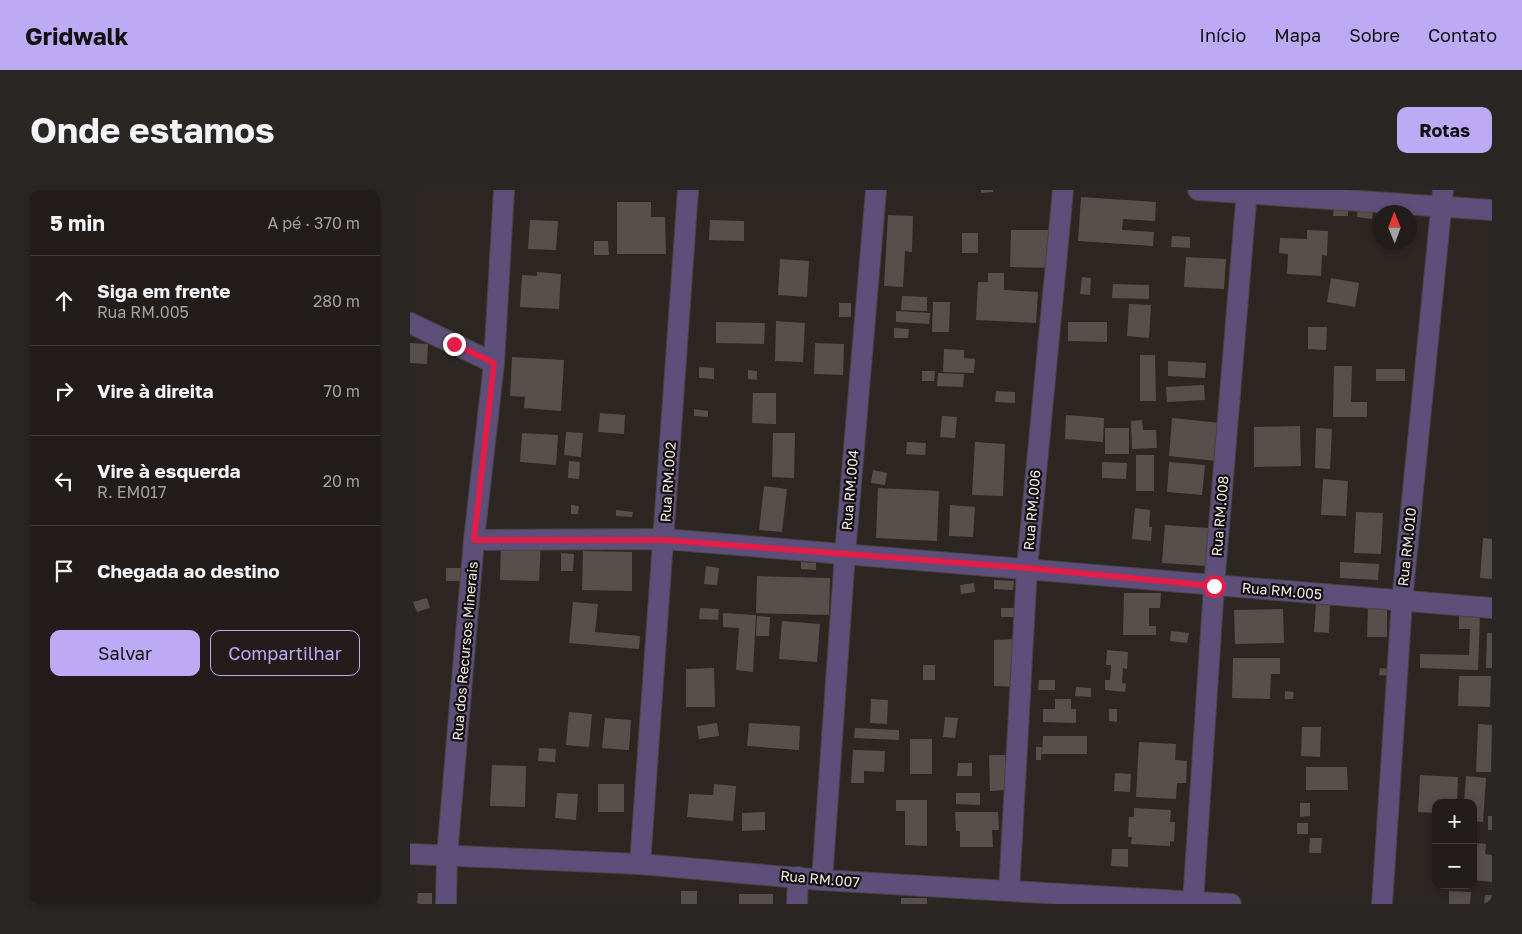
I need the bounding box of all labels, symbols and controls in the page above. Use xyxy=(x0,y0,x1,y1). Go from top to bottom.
text: Gridwalk xyxy=(25,21,129,50)
text: Início xyxy=(1199,24,1246,46)
text: Mapa xyxy=(1274,24,1321,46)
text: Sobre xyxy=(1349,24,1400,46)
text: Contato xyxy=(1428,24,1497,46)
button: Rotas xyxy=(1397,107,1492,153)
text: Onde estamos xyxy=(30,109,275,151)
north arrow xyxy=(1372,205,1417,250)
text: 5 min xyxy=(50,210,105,236)
text: A pé · 370 m xyxy=(267,213,360,233)
text: Siga em frente xyxy=(97,279,231,302)
icon: ahead xyxy=(50,287,78,315)
text: 280 m xyxy=(313,291,360,311)
text: Rua RM.005 xyxy=(97,302,189,322)
route end xyxy=(443,333,466,356)
icon: right xyxy=(50,377,78,405)
text: Vire à direita xyxy=(97,379,214,402)
text: 70 m xyxy=(323,381,360,401)
street label: Rua RM.002 xyxy=(656,441,679,523)
street label: Rua RM.004 xyxy=(838,449,861,531)
text: Vire à esquerda xyxy=(97,459,240,482)
icon: left xyxy=(50,467,78,495)
street label: Rua RM.006 xyxy=(1020,469,1043,551)
text: 20 m xyxy=(323,471,360,491)
street label: Rua RM.008 xyxy=(1208,475,1231,557)
text: R. EM017 xyxy=(97,482,166,502)
street label: Rua RM.010 xyxy=(1394,507,1419,587)
icon: arrive xyxy=(50,557,78,585)
text: Chegada ao destino xyxy=(97,559,280,582)
street label: Rua dos Recursos Minerais xyxy=(448,561,481,741)
route start xyxy=(1203,575,1226,598)
street label: Rua RM.005 xyxy=(1241,579,1323,602)
button: Salvar xyxy=(50,630,200,676)
button: Compartilhar xyxy=(210,630,360,676)
map controls xyxy=(1432,799,1477,889)
button: + xyxy=(1432,799,1477,844)
button: − xyxy=(1432,844,1477,889)
street label: Rua RM.007 xyxy=(780,867,860,890)

